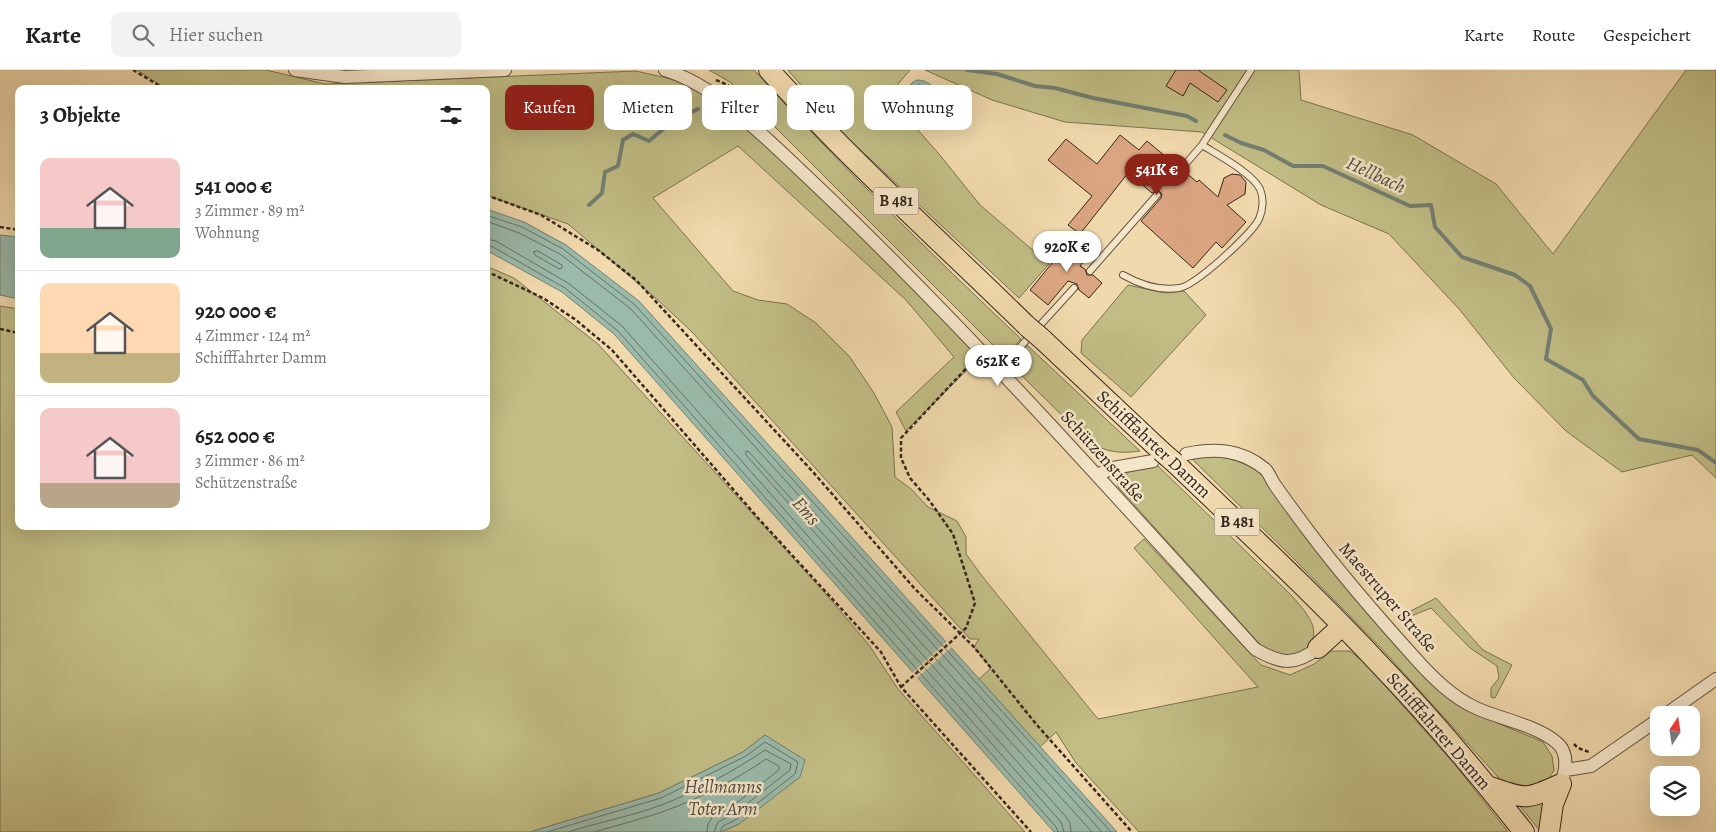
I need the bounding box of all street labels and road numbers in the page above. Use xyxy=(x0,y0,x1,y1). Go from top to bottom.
road number: B 481 xyxy=(874,188,918,214)
street label: Schifffahrter Damm xyxy=(1092,385,1216,503)
street label: Schützenstraße xyxy=(1056,405,1150,507)
road number: B 481 xyxy=(1214,508,1260,536)
street label: Maestruper Straße xyxy=(1333,537,1443,657)
street label: Schifffahrter Damm xyxy=(1381,667,1497,795)

